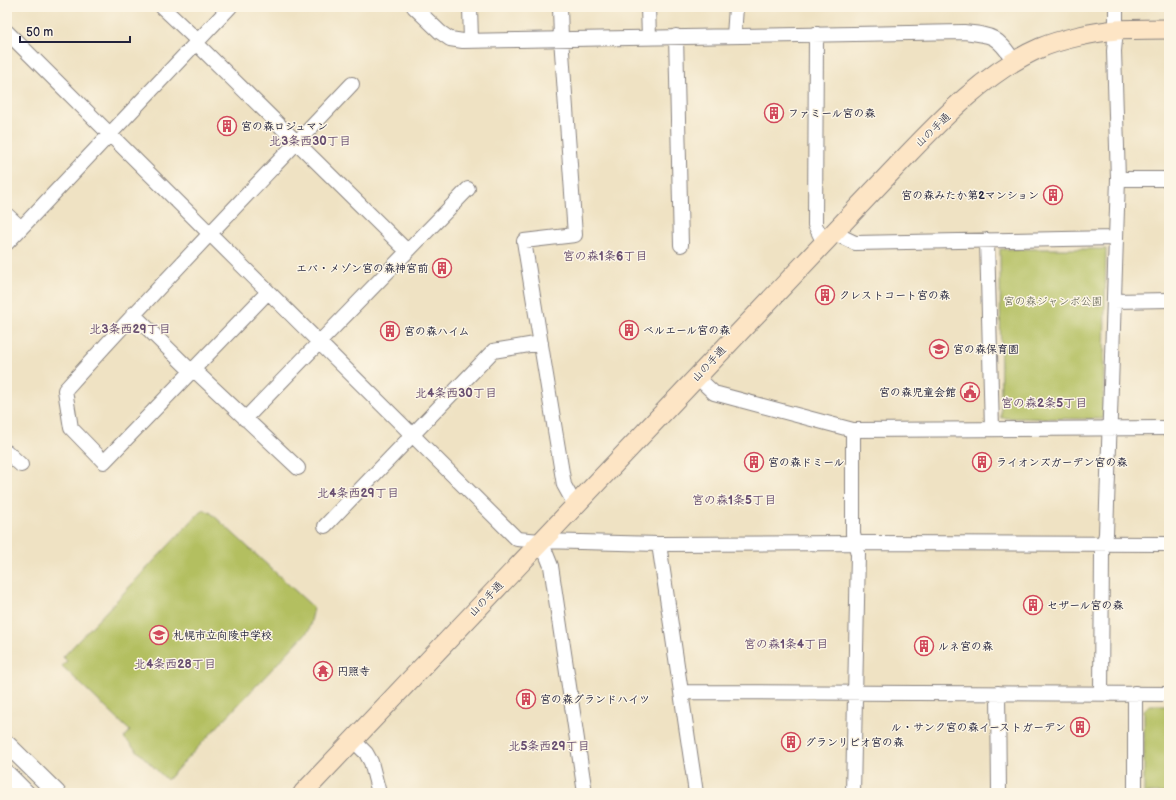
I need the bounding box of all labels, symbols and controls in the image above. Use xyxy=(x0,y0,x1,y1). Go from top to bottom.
scale bar xyxy=(20,18,130,44)
text: 50 m xyxy=(26,25,53,40)
building icon: ファミール宮の森 xyxy=(763,102,785,124)
place label: ファミール宮の森 xyxy=(788,107,876,120)
street label: 山の手通 xyxy=(913,110,953,150)
building icon: 宮の森ロジュマン xyxy=(216,115,238,137)
place label: 宮の森ロジュマン xyxy=(241,120,328,133)
district label: 北3条西30丁目 xyxy=(269,134,351,149)
building icon: 宮の森みたか第2マンション xyxy=(1042,184,1064,206)
place label: 宮の森みたか第2マンション xyxy=(901,189,1039,202)
district label: 宮の森1条6丁目 xyxy=(563,249,647,264)
building icon: エバ・メゾン宮の森神宮前 xyxy=(431,257,453,279)
place label: エバ・メゾン宮の森神宮前 xyxy=(296,262,428,275)
building icon: クレストコート宮の森 xyxy=(814,284,836,306)
place label: クレストコート宮の森 xyxy=(839,289,950,302)
park label: 宮の森ジャンボ公園 xyxy=(1004,295,1103,308)
building icon: ベルエール宮の森 xyxy=(618,319,640,341)
building icon: 宮の森ハイム xyxy=(379,320,401,342)
district label: 北3条西29丁目 xyxy=(89,322,171,337)
place label: ベルエール宮の森 xyxy=(643,324,730,337)
place label: 宮の森ハイム xyxy=(404,325,470,338)
school or university icon: 宮の森保育園 xyxy=(928,338,950,360)
street label: 山の手通 xyxy=(689,343,729,385)
place label: 宮の森保育園 xyxy=(953,343,1019,356)
public building icon: 宮の森児童会館 xyxy=(959,381,981,403)
district label: 北4条西30丁目 xyxy=(415,386,497,401)
place label: 宮の森児童会館 xyxy=(879,386,956,399)
district label: 宮の森2条5丁目 xyxy=(1001,396,1087,411)
building icon: 宮の森ドミール xyxy=(743,451,765,473)
building icon: ライオンズガーデン宮の森 xyxy=(971,451,993,473)
place label: 宮の森ドミール xyxy=(768,456,845,469)
place label: ライオンズガーデン宮の森 xyxy=(996,456,1128,469)
district label: 北4条西29丁目 xyxy=(317,486,399,501)
district label: 宮の森1条5丁目 xyxy=(692,493,776,508)
street label: 山の手通 xyxy=(466,579,506,619)
building icon: セザール宮の森 xyxy=(1022,594,1044,616)
place label: セザール宮の森 xyxy=(1047,599,1124,612)
school or university icon: 札幌市立向陵中学校 xyxy=(148,624,170,646)
place label: 札幌市立向陵中学校 xyxy=(173,629,272,642)
building icon: ルネ宮の森 xyxy=(913,635,935,657)
district label: 宮の森1条4丁目 xyxy=(744,637,828,652)
place label: ルネ宮の森 xyxy=(938,640,993,653)
district label: 北4条西28丁目 xyxy=(134,657,216,672)
temple icon: 円照寺 xyxy=(312,660,334,682)
place label: 円照寺 xyxy=(337,665,370,678)
building icon: 宮の森グランドハイツ xyxy=(515,688,537,710)
place label: 宮の森グランドハイツ xyxy=(540,693,650,706)
building icon: ル・サンク宮の森イーストガーデン xyxy=(1069,716,1091,738)
place label: ル・サンク宮の森イーストガーデン xyxy=(891,721,1066,734)
building icon: グランリビオ宮の森 xyxy=(780,731,802,753)
place label: グランリビオ宮の森 xyxy=(805,736,904,749)
district label: 北5条西29丁目 xyxy=(508,739,590,754)

